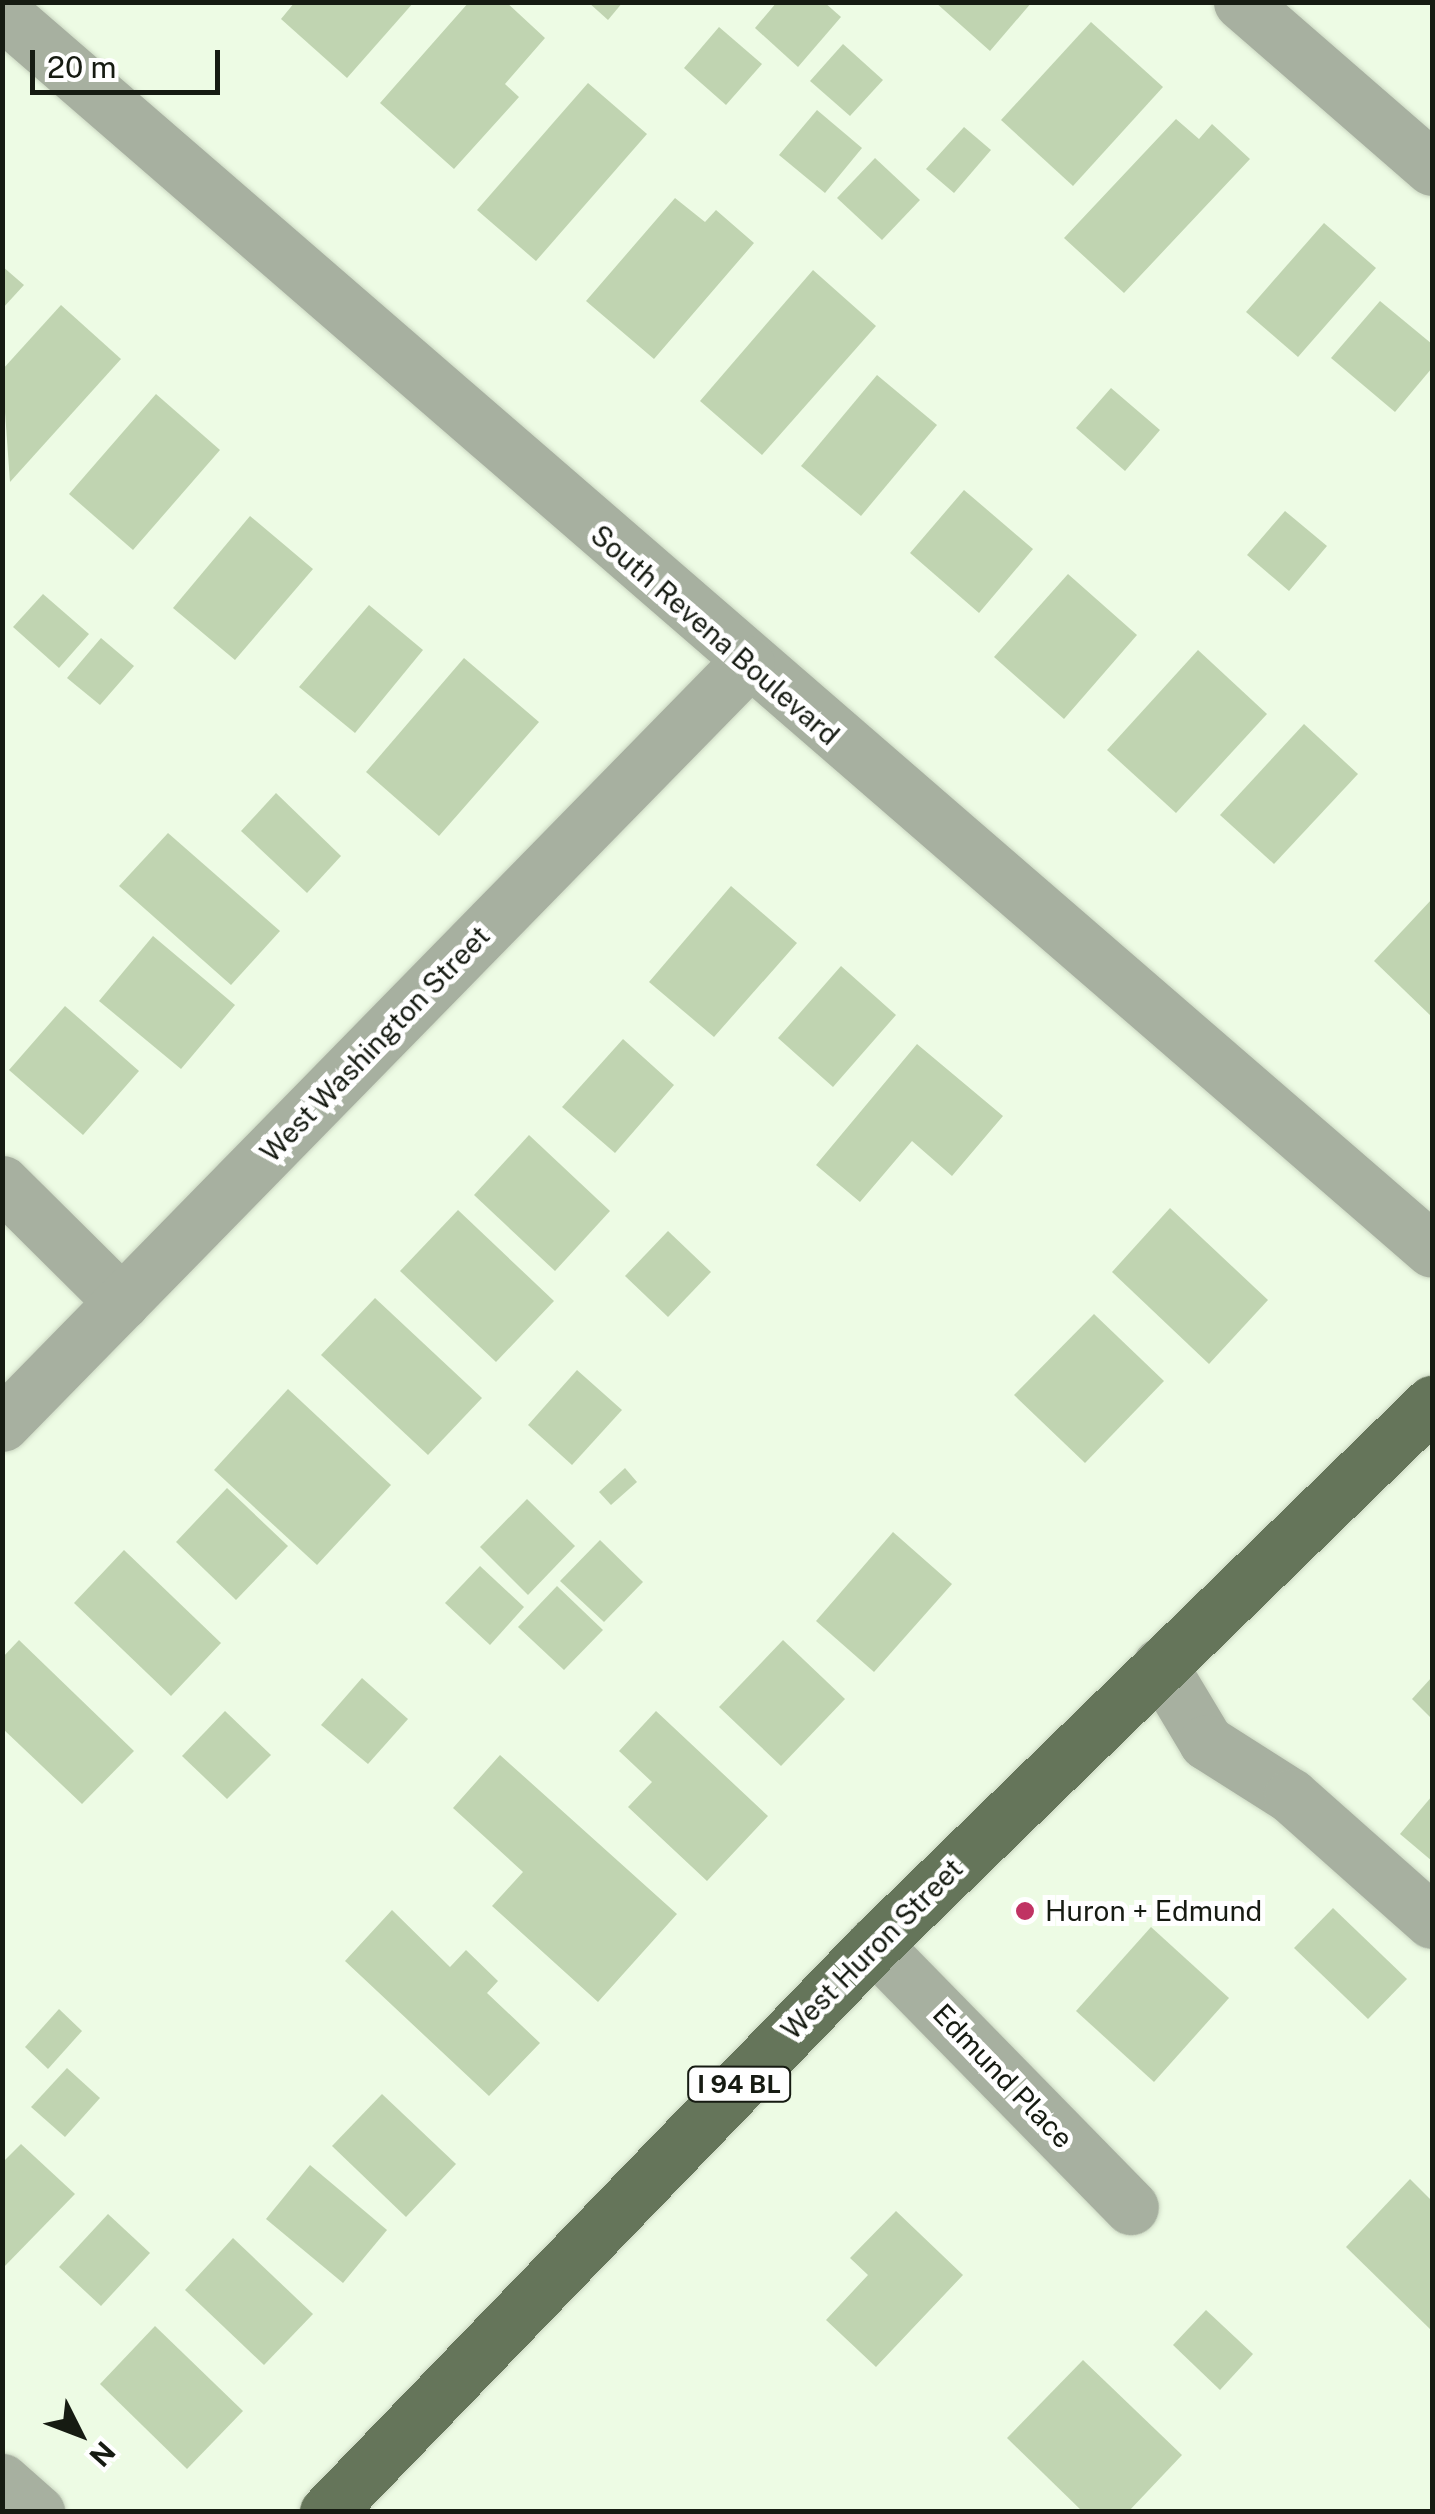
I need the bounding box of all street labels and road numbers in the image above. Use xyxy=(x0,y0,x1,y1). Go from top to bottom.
street label: South Revena Boulevard xyxy=(584,518,846,752)
street label: West Washington Street xyxy=(253,919,497,1169)
street label: West Huron Street xyxy=(775,1852,969,2046)
street label: Edmund Place xyxy=(926,1997,1080,2155)
road number: I 94 BL xyxy=(686,2064,792,2104)

